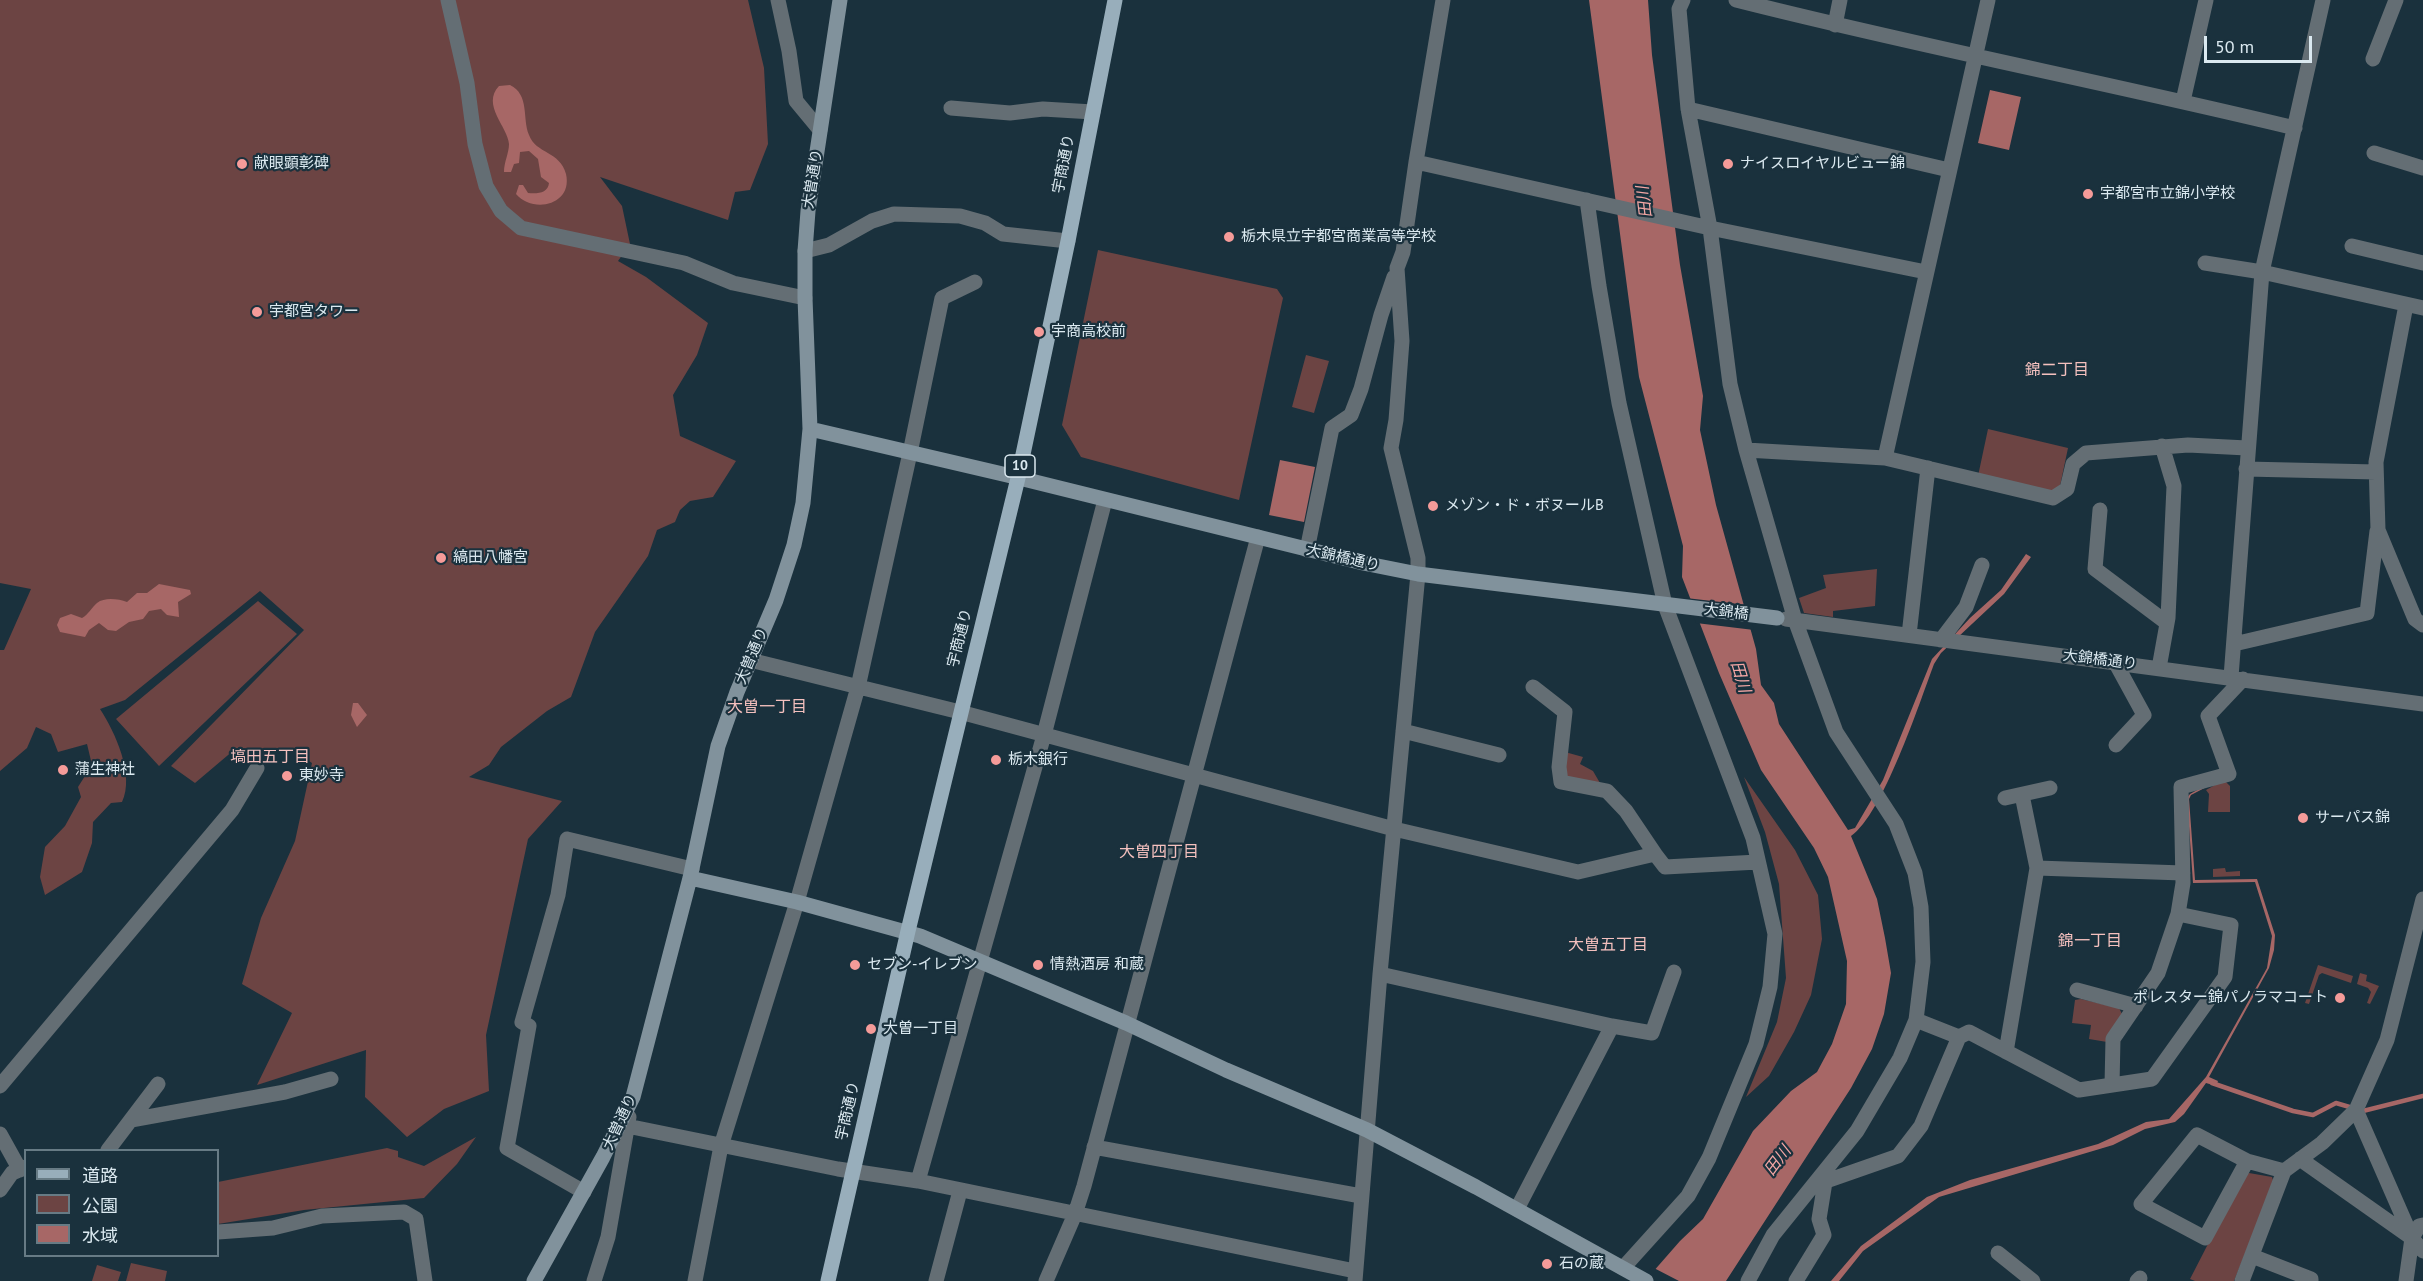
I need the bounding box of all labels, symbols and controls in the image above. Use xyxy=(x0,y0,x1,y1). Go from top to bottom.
scale bar xyxy=(2207,24,2315,62)
text: 50 m xyxy=(2215,35,2254,58)
street label: 宇商通り xyxy=(1049,133,1079,195)
street label: 大曽通り xyxy=(799,148,827,210)
place label: 献眼顕彰碑 xyxy=(254,155,329,173)
place label: ナイスロイヤルビュー錦 xyxy=(1740,155,1905,173)
marker: 献眼顕彰碑 xyxy=(235,157,249,171)
marker: ナイスロイヤルビュー錦 xyxy=(1721,157,1735,171)
water label: 田川 xyxy=(1634,185,1656,219)
place label: 宇都宮市立錦小学校 xyxy=(2100,185,2235,203)
marker: 宇都宮市立錦小学校 xyxy=(2081,187,2095,201)
place label: 栃木県立宇都宮商業高等学校 xyxy=(1241,228,1436,246)
marker: 栃木県立宇都宮商業高等学校 xyxy=(1222,230,1236,244)
place label: 宇都宮タワー xyxy=(269,303,359,321)
marker: 宇都宮タワー xyxy=(250,305,264,319)
place label: 宇商高校前 xyxy=(1051,323,1126,341)
marker: 宇商高校前 xyxy=(1032,325,1046,339)
district label: 錦二丁目 xyxy=(2025,360,2089,380)
road number: 10 xyxy=(1005,455,1035,477)
place label: メゾン・ド・ボヌールB xyxy=(1445,497,1604,515)
marker: メゾン・ド・ボヌールB xyxy=(1426,499,1440,513)
street label: 大錦橋通り xyxy=(1304,541,1382,575)
place label: 縞田八幡宮 xyxy=(453,549,528,567)
marker: 縞田八幡宮 xyxy=(434,551,448,565)
street label: 大錦橋 xyxy=(1703,600,1749,624)
street label: 宇商通り xyxy=(944,607,976,669)
street label: 大曽通り xyxy=(732,625,772,687)
street label: 大錦橋通り xyxy=(2062,646,2138,674)
water label: 田川 xyxy=(1726,659,1754,695)
district label: 大曽一丁目 xyxy=(727,697,807,717)
district label: 塙田五丁目 xyxy=(230,747,310,767)
place label: 栃木銀行 xyxy=(1008,751,1068,769)
marker: 栃木銀行 xyxy=(989,753,1003,767)
place label: 蒲生神社 xyxy=(75,761,135,779)
marker: 蒲生神社 xyxy=(56,763,70,777)
place label: 東妙寺 xyxy=(299,767,344,785)
marker: 東妙寺 xyxy=(280,769,294,783)
place label: サーパス錦 xyxy=(2315,809,2390,827)
marker: サーパス錦 xyxy=(2296,811,2310,825)
district label: 大曽四丁目 xyxy=(1119,842,1199,862)
district label: 錦一丁目 xyxy=(2058,931,2122,951)
district label: 大曽五丁目 xyxy=(1568,935,1648,955)
place label: セブン-イレブン xyxy=(867,956,977,974)
place label: 情熱酒房 和蔵 xyxy=(1050,956,1144,974)
marker: セブン-イレブン xyxy=(848,958,862,972)
marker: 情熱酒房 和蔵 xyxy=(1031,958,1045,972)
place label: ポレスター錦パノラマコート xyxy=(2133,989,2328,1007)
marker: ポレスター錦パノラマコート xyxy=(2333,991,2347,1005)
place label: 大曽一丁目 xyxy=(883,1020,958,1038)
marker: 大曽一丁目 xyxy=(864,1022,878,1036)
street label: 宇商通り xyxy=(832,1080,864,1142)
street label: 大曽通り xyxy=(599,1091,641,1153)
water label: 田川 xyxy=(1761,1142,1795,1180)
legend xyxy=(24,1149,219,1257)
text: 道路 xyxy=(82,1164,118,1187)
text: 公園 xyxy=(82,1194,118,1217)
text: 水域 xyxy=(82,1224,118,1247)
place label: 石の蔵 xyxy=(1559,1255,1604,1273)
marker: 石の蔵 xyxy=(1540,1257,1554,1271)

